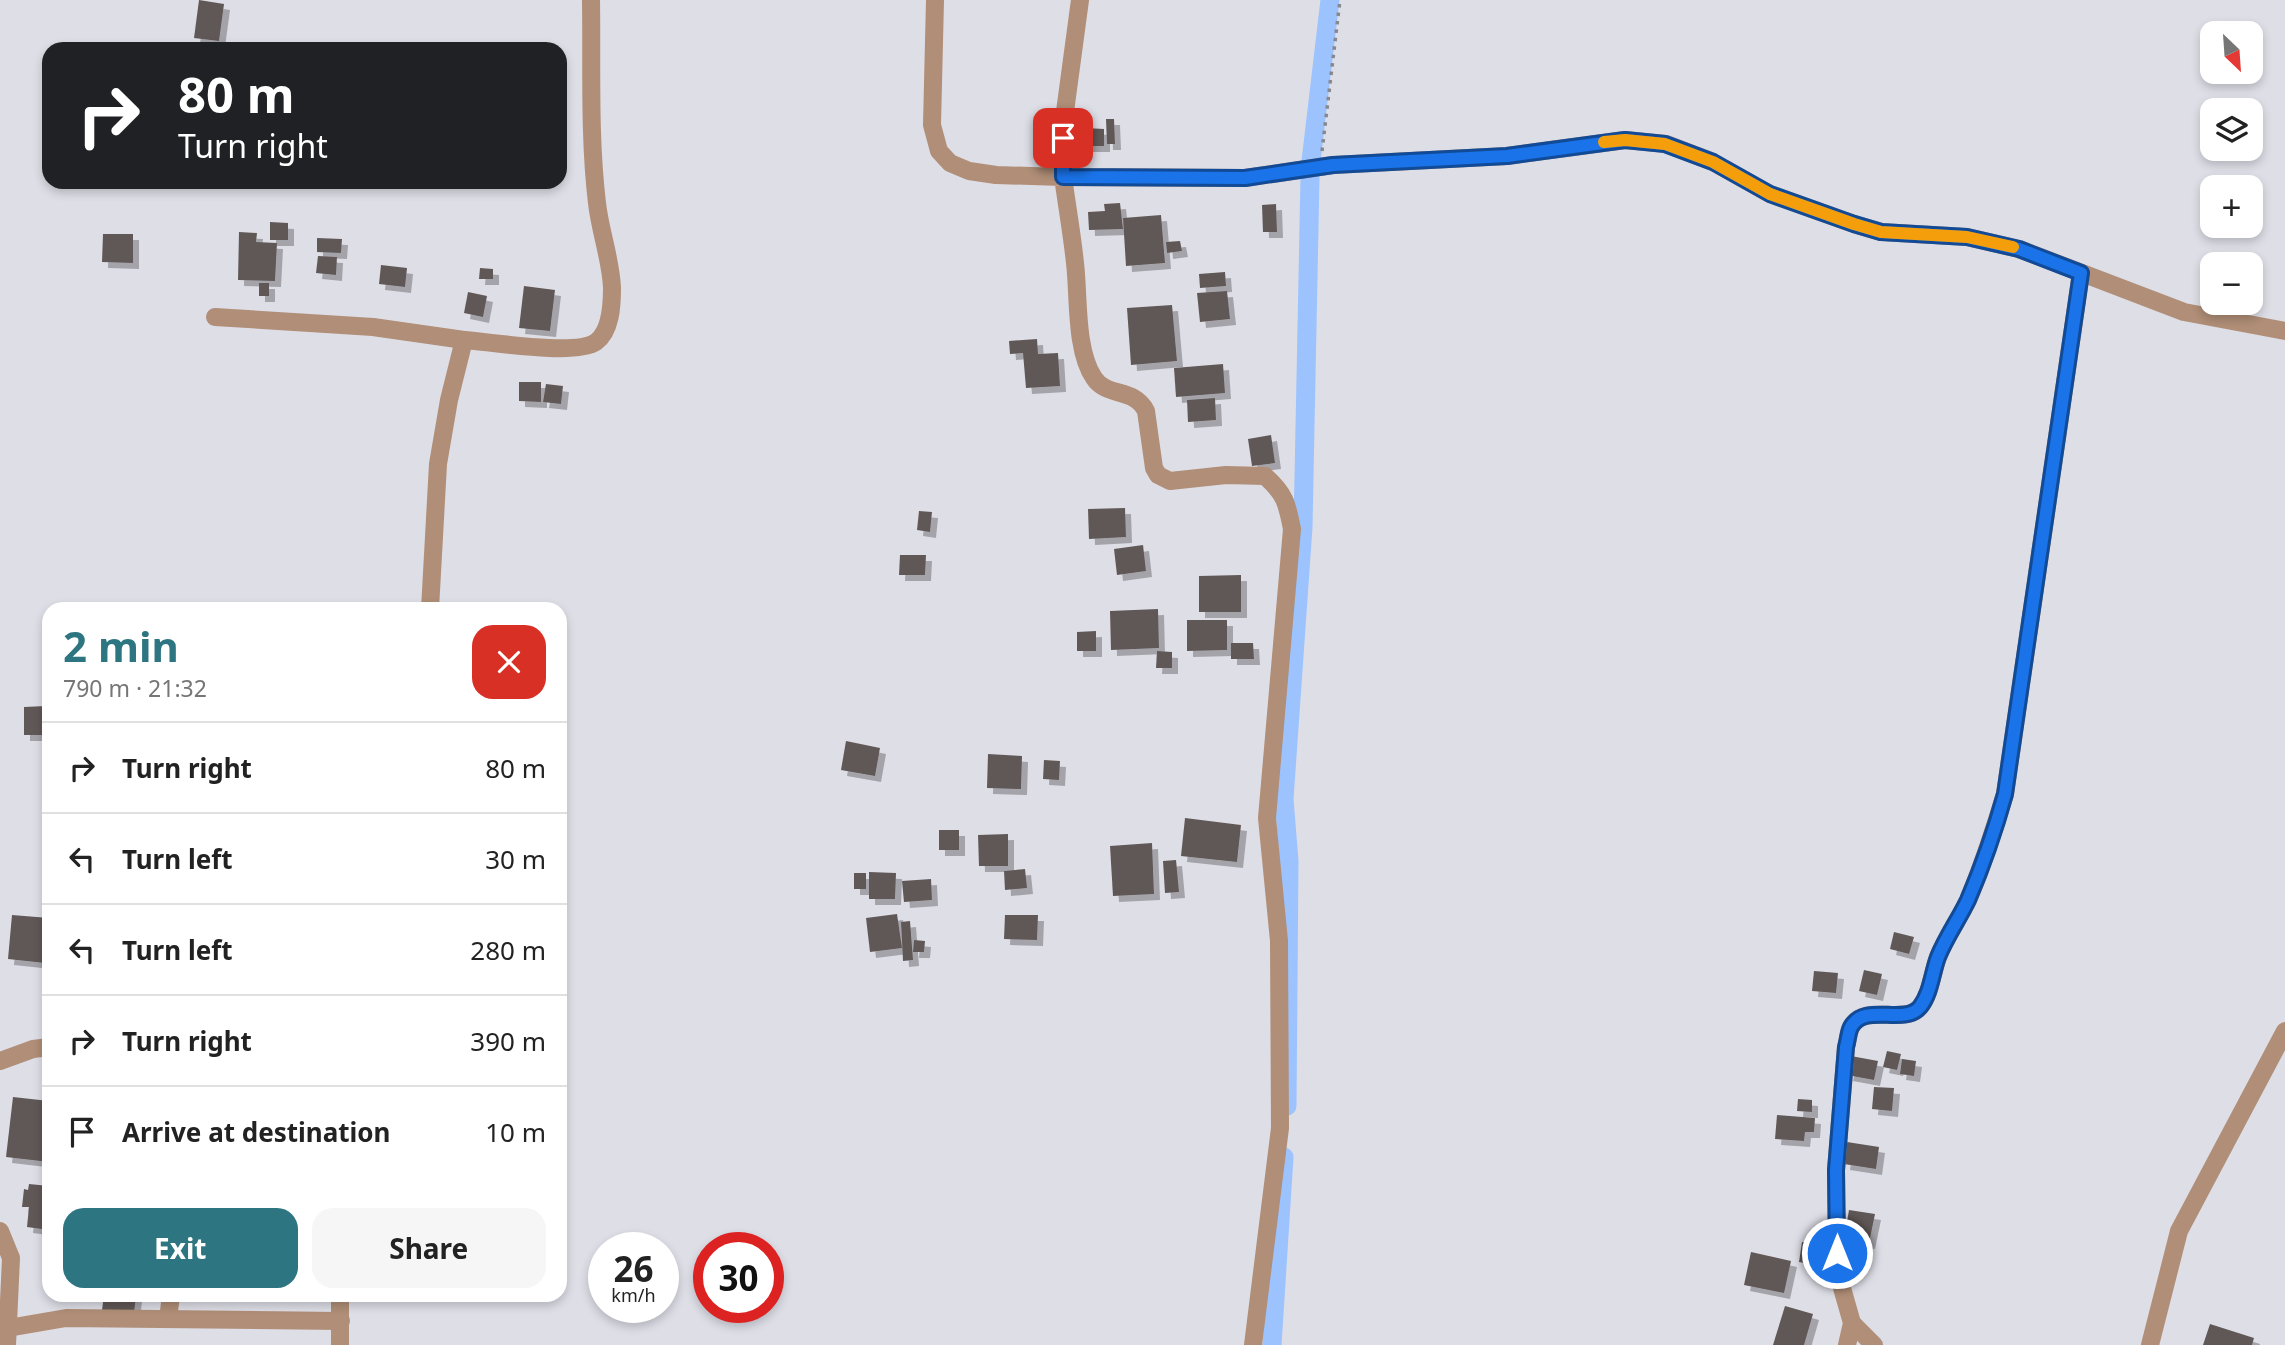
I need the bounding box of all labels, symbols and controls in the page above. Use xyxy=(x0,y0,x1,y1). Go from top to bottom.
north arrow xyxy=(2200,21,2263,84)
map controls xyxy=(2200,21,2263,315)
text: 80 m xyxy=(178,61,295,127)
icon: right xyxy=(63,70,154,161)
button: layers xyxy=(2200,98,2263,161)
pin xyxy=(1033,108,1093,168)
icon: arrive xyxy=(1044,119,1082,157)
text: Turn right xyxy=(178,124,328,167)
button: + xyxy=(2200,175,2263,238)
button: − xyxy=(2200,252,2263,315)
text: 2 min xyxy=(63,617,179,674)
button: close xyxy=(472,625,546,699)
text: 790 m · 21:32 xyxy=(63,672,207,704)
icon: right xyxy=(63,749,101,787)
text: Turn right xyxy=(122,750,252,786)
text: 80 m xyxy=(485,750,546,786)
icon: left xyxy=(63,840,101,878)
text: Turn left xyxy=(122,841,233,877)
text: 30 m xyxy=(485,841,546,877)
icon: left xyxy=(63,931,101,969)
text: Turn left xyxy=(122,932,233,968)
text: 280 m xyxy=(470,932,546,968)
icon: right xyxy=(63,1022,101,1060)
text: Turn right xyxy=(122,1023,252,1059)
text: 390 m xyxy=(470,1023,546,1059)
icon: arrive xyxy=(63,1113,101,1151)
text: Arrive at destination xyxy=(122,1114,391,1150)
text: 10 m xyxy=(485,1114,546,1150)
button: Exit xyxy=(63,1208,298,1288)
button: Share xyxy=(312,1208,546,1288)
position arrow xyxy=(1800,1216,1874,1290)
speed limit sign: 30 xyxy=(693,1232,784,1323)
text: 26 xyxy=(613,1245,654,1292)
text: km/h xyxy=(611,1283,656,1307)

